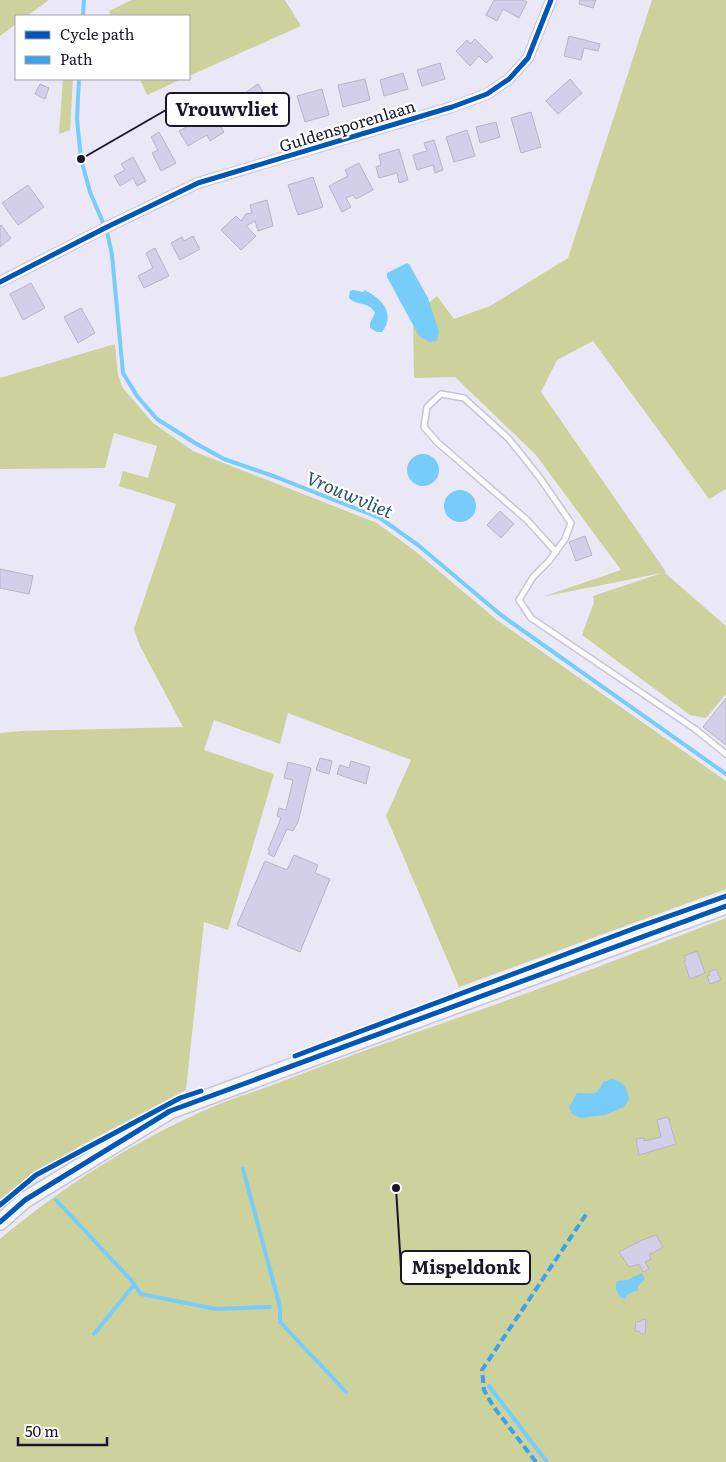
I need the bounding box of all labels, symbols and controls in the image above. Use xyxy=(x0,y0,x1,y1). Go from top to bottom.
legend xyxy=(15,15,190,80)
text: Cycle path xyxy=(60,22,135,45)
text: Path xyxy=(60,47,93,70)
callout: Vrouwvliet xyxy=(166,93,289,126)
street label: Guldensporenlaan xyxy=(276,93,418,157)
text: Vrouwvliet xyxy=(176,95,278,122)
water label: Vrouwvliet xyxy=(302,464,398,524)
callout: Mispeldonk xyxy=(401,1251,530,1284)
text: Mispeldonk xyxy=(412,1253,521,1280)
scale bar xyxy=(18,1414,106,1446)
text: 50 m xyxy=(25,1419,59,1442)

